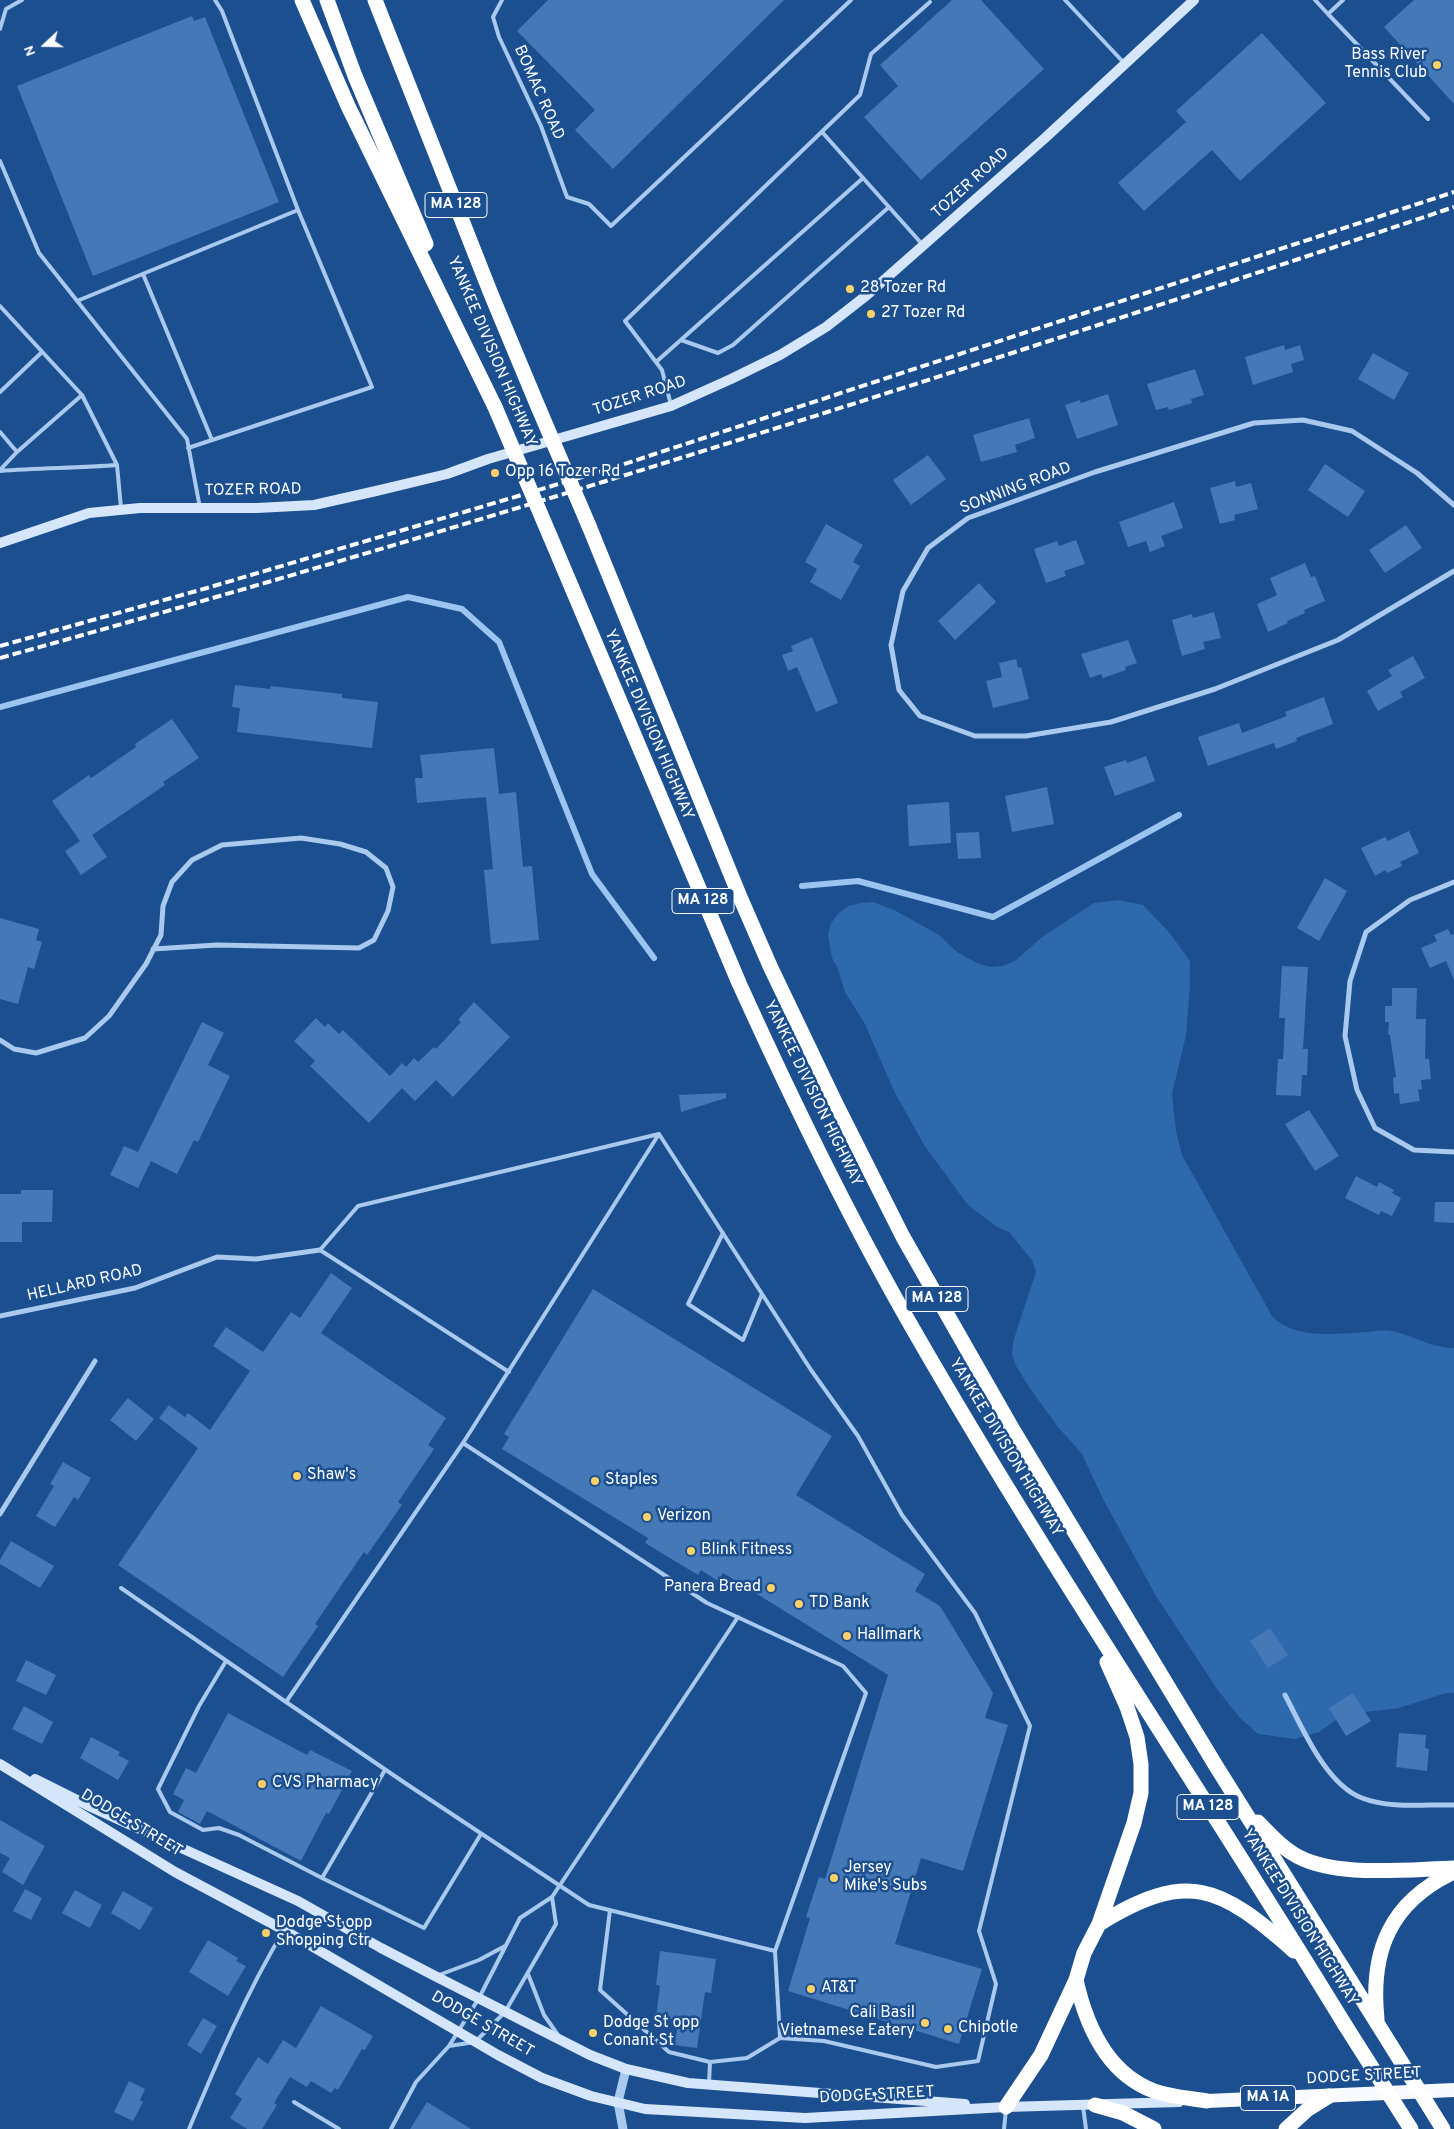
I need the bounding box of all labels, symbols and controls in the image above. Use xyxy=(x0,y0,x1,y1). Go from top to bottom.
north arrow xyxy=(20,20,70,70)
text: N xyxy=(21,43,40,58)
street label: BOMAC ROAD xyxy=(509,43,567,143)
place label: Bass River Tennis Club xyxy=(1344,46,1427,84)
marker: Bass River Tennis Club xyxy=(1431,59,1443,71)
street label: TOZER ROAD xyxy=(928,144,1014,224)
road number: MA 128 xyxy=(425,192,487,218)
street label: YANKEE DIVISION HIGHWAY xyxy=(442,254,540,450)
place label: 28 Tozer Rd xyxy=(860,279,946,299)
marker: 28 Tozer Rd xyxy=(844,283,856,295)
place label: 27 Tozer Rd xyxy=(881,304,965,324)
marker: 27 Tozer Rd xyxy=(865,308,877,320)
street label: TOZER ROAD xyxy=(591,373,689,421)
street label: SONNING ROAD xyxy=(958,459,1074,519)
place label: Opp 16 Tozer Rd xyxy=(505,463,620,483)
marker: Opp 16 Tozer Rd xyxy=(489,467,501,479)
street label: TOZER ROAD xyxy=(204,481,302,501)
street label: YANKEE DIVISION HIGHWAY xyxy=(599,627,697,823)
road number: MA 128 xyxy=(672,888,734,914)
street label: YANKEE DIVISION HIGHWAY xyxy=(758,998,866,1190)
street label: HELLARD ROAD xyxy=(25,1261,145,1307)
road number: MA 128 xyxy=(906,1286,968,1312)
street label: YANKEE DIVISION HIGHWAY xyxy=(944,1355,1066,1541)
place label: Shaw's xyxy=(307,1466,356,1486)
marker: Shaw's xyxy=(291,1470,303,1482)
place label: Staples xyxy=(605,1471,658,1491)
marker: Staples xyxy=(589,1475,601,1487)
place label: Verizon xyxy=(657,1507,711,1527)
marker: Verizon xyxy=(641,1511,653,1523)
place label: Blink Fitness xyxy=(701,1541,792,1561)
marker: Blink Fitness xyxy=(685,1545,697,1557)
place label: Panera Bread xyxy=(664,1578,761,1598)
marker: Panera Bread xyxy=(765,1582,777,1594)
place label: TD Bank xyxy=(809,1594,870,1614)
marker: TD Bank xyxy=(793,1598,805,1610)
place label: Hallmark xyxy=(857,1626,921,1646)
marker: Hallmark xyxy=(841,1630,853,1642)
place label: CVS Pharmacy xyxy=(272,1774,378,1794)
marker: CVS Pharmacy xyxy=(256,1778,268,1790)
street label: DODGE STREET xyxy=(77,1786,185,1862)
road number: MA 128 xyxy=(1177,1794,1239,1820)
street label: YANKEE DIVISION HIGHWAY xyxy=(1237,1826,1361,2010)
place label: Jersey Mike's Subs xyxy=(844,1859,927,1897)
marker: Jersey Mike's Subs xyxy=(828,1872,840,1884)
place label: Dodge St opp Shopping Ctr xyxy=(276,1914,372,1952)
marker: Dodge St opp Shopping Ctr xyxy=(260,1927,272,1939)
place label: AT&T xyxy=(821,1979,857,1999)
marker: AT&T xyxy=(805,1983,817,1995)
street label: DODGE STREET xyxy=(427,1988,537,2062)
place label: Cali Basil Vietnamese Eatery xyxy=(780,2004,915,2042)
place label: Dodge St opp Conant St xyxy=(603,2014,699,2052)
marker: Cali Basil Vietnamese Eatery xyxy=(919,2017,931,2029)
place label: Chipotle xyxy=(958,2019,1018,2039)
marker: Chipotle xyxy=(942,2023,954,2035)
marker: Dodge St opp Conant St xyxy=(587,2027,599,2039)
street label: DODGE STREET xyxy=(1306,2064,1422,2090)
street label: DODGE STREET xyxy=(819,2083,935,2109)
road number: MA 1A xyxy=(1240,2086,1296,2110)

